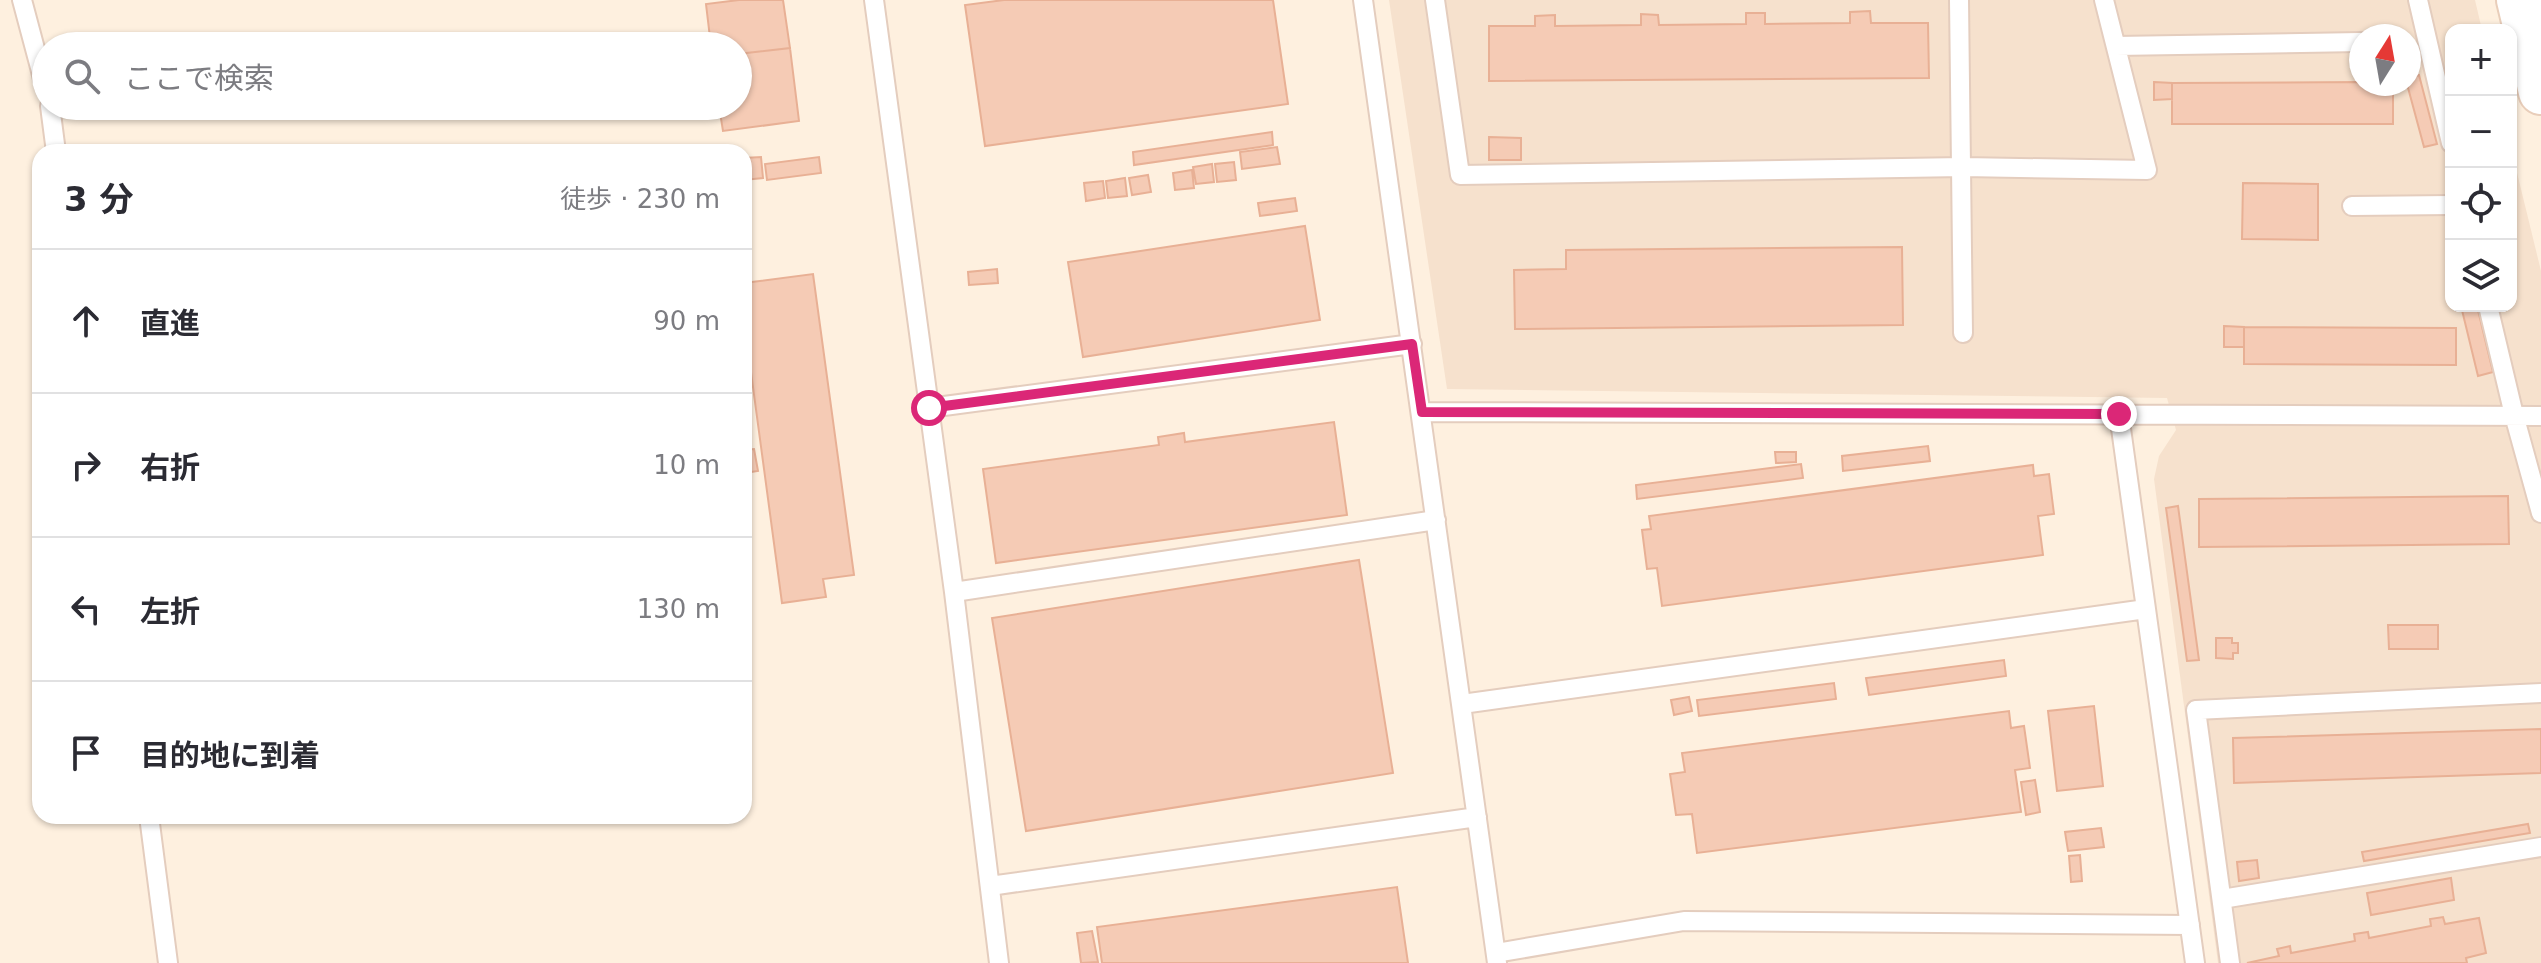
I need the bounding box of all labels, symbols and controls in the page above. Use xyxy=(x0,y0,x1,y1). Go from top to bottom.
north arrow xyxy=(2349,24,2421,96)
map controls xyxy=(2445,24,2517,312)
button: + xyxy=(2445,24,2517,96)
search box xyxy=(32,32,752,120)
icon: search xyxy=(60,54,104,98)
text: ここで検索 xyxy=(124,61,274,96)
button: − xyxy=(2445,96,2517,168)
button: locate xyxy=(2445,168,2517,240)
text: 3 分 xyxy=(64,179,134,219)
text: 徒歩 · 230 m xyxy=(560,184,720,214)
button: layers xyxy=(2445,240,2517,312)
icon: ahead xyxy=(64,299,108,343)
text: 直進 xyxy=(140,306,200,341)
text: 90 m xyxy=(653,306,720,336)
route start xyxy=(911,390,947,426)
route end xyxy=(2101,396,2137,432)
icon: right xyxy=(64,443,108,487)
text: 右折 xyxy=(140,450,200,485)
text: 10 m xyxy=(653,450,720,480)
icon: left xyxy=(64,587,108,631)
text: 左折 xyxy=(140,594,200,629)
text: 130 m xyxy=(637,594,720,624)
icon: arrive xyxy=(64,731,108,775)
text: 目的地に到着 xyxy=(140,738,320,773)

